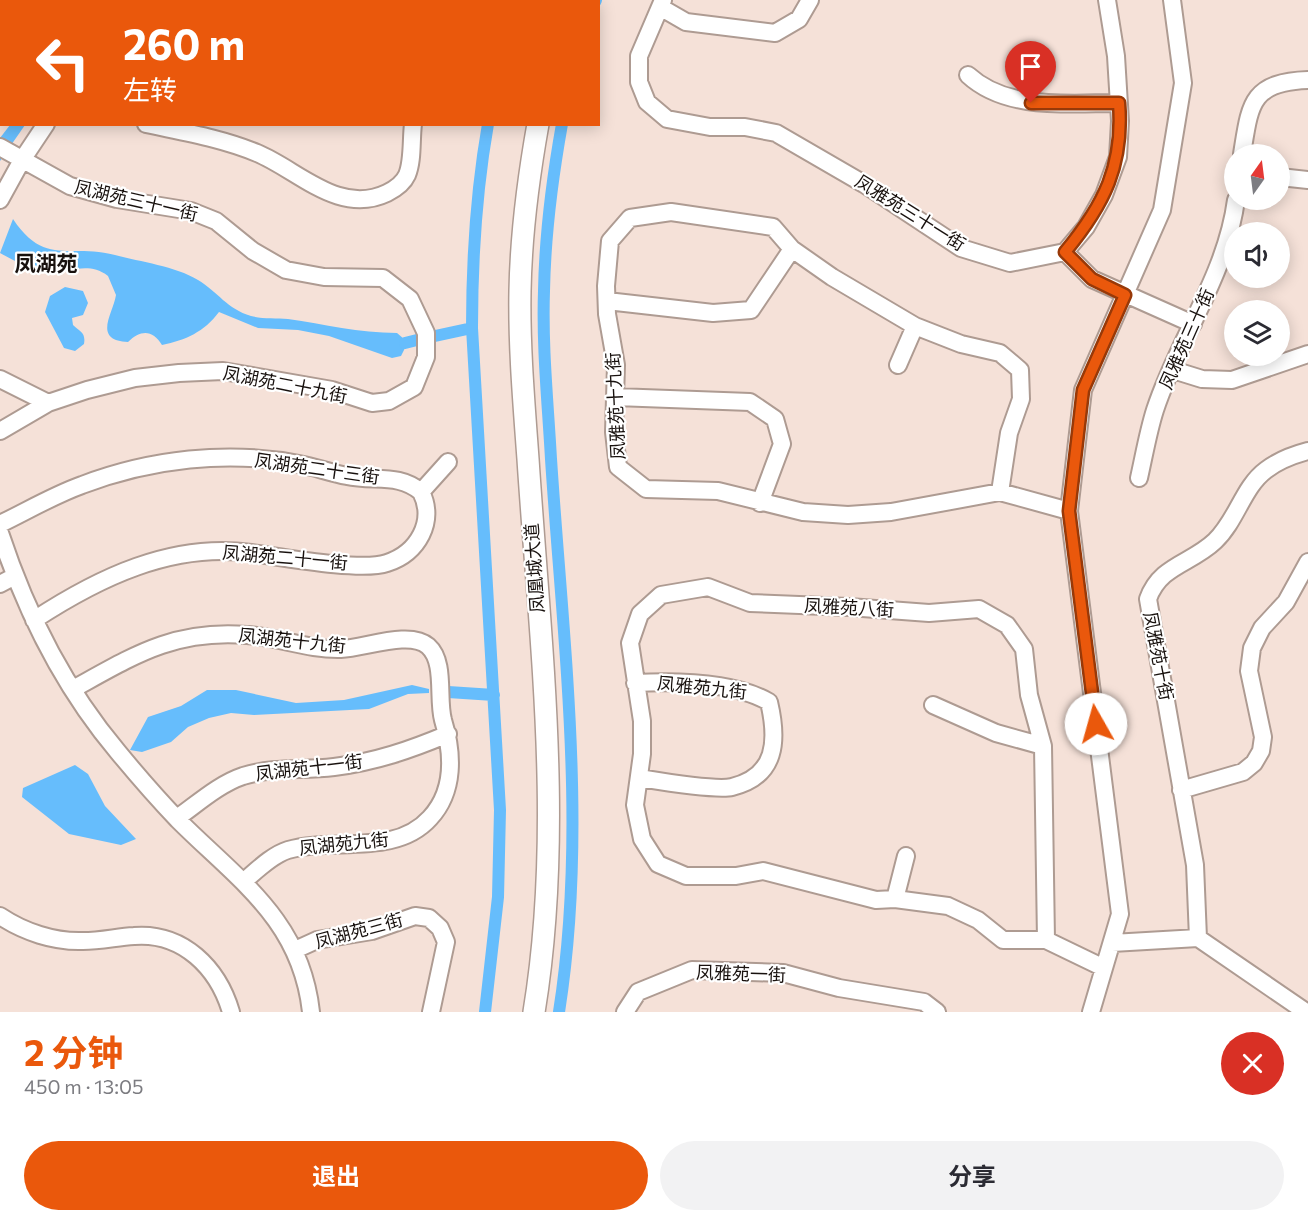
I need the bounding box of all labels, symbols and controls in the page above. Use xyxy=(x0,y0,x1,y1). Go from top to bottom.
text: 260 m xyxy=(123,17,245,69)
icon: left xyxy=(24,24,102,102)
pin xyxy=(1005,41,1056,103)
icon: arrive xyxy=(1014,50,1047,83)
text: 左转 xyxy=(123,73,177,106)
north arrow xyxy=(1224,144,1290,210)
map controls xyxy=(1224,144,1290,366)
street label: 凤雅苑三十一街 xyxy=(851,169,970,255)
street label: 凤湖苑三十一街 xyxy=(72,175,200,225)
button: sound xyxy=(1224,222,1290,288)
district label: 凤湖苑 xyxy=(15,250,78,275)
street label: 凤雅苑三十街 xyxy=(1154,285,1218,392)
button: layers xyxy=(1224,300,1290,366)
street label: 凤雅苑十九街 xyxy=(601,352,629,461)
street label: 凤湖苑二十九街 xyxy=(221,361,349,407)
street label: 凤湖苑二十三街 xyxy=(253,448,381,488)
street label: 凤凰城大道 xyxy=(520,522,548,614)
street label: 凤湖苑二十一街 xyxy=(221,541,349,573)
street label: 凤雅苑八街 xyxy=(804,594,895,620)
street label: 凤雅苑十街 xyxy=(1140,610,1178,702)
street label: 凤湖苑十九街 xyxy=(237,623,347,657)
street label: 凤雅苑九街 xyxy=(656,671,748,703)
position arrow xyxy=(1064,692,1128,756)
street label: 凤湖苑十一街 xyxy=(254,750,364,785)
street label: 凤湖苑九街 xyxy=(298,827,390,859)
street label: 凤湖苑三街 xyxy=(312,908,405,952)
street label: 凤雅苑一街 xyxy=(696,960,786,986)
text: 2 分钟 xyxy=(24,1029,123,1073)
button: close xyxy=(1221,1032,1284,1095)
text: 450 m · 13:05 xyxy=(24,1074,143,1098)
button: 退出 xyxy=(24,1141,648,1210)
button: 分享 xyxy=(660,1141,1284,1210)

